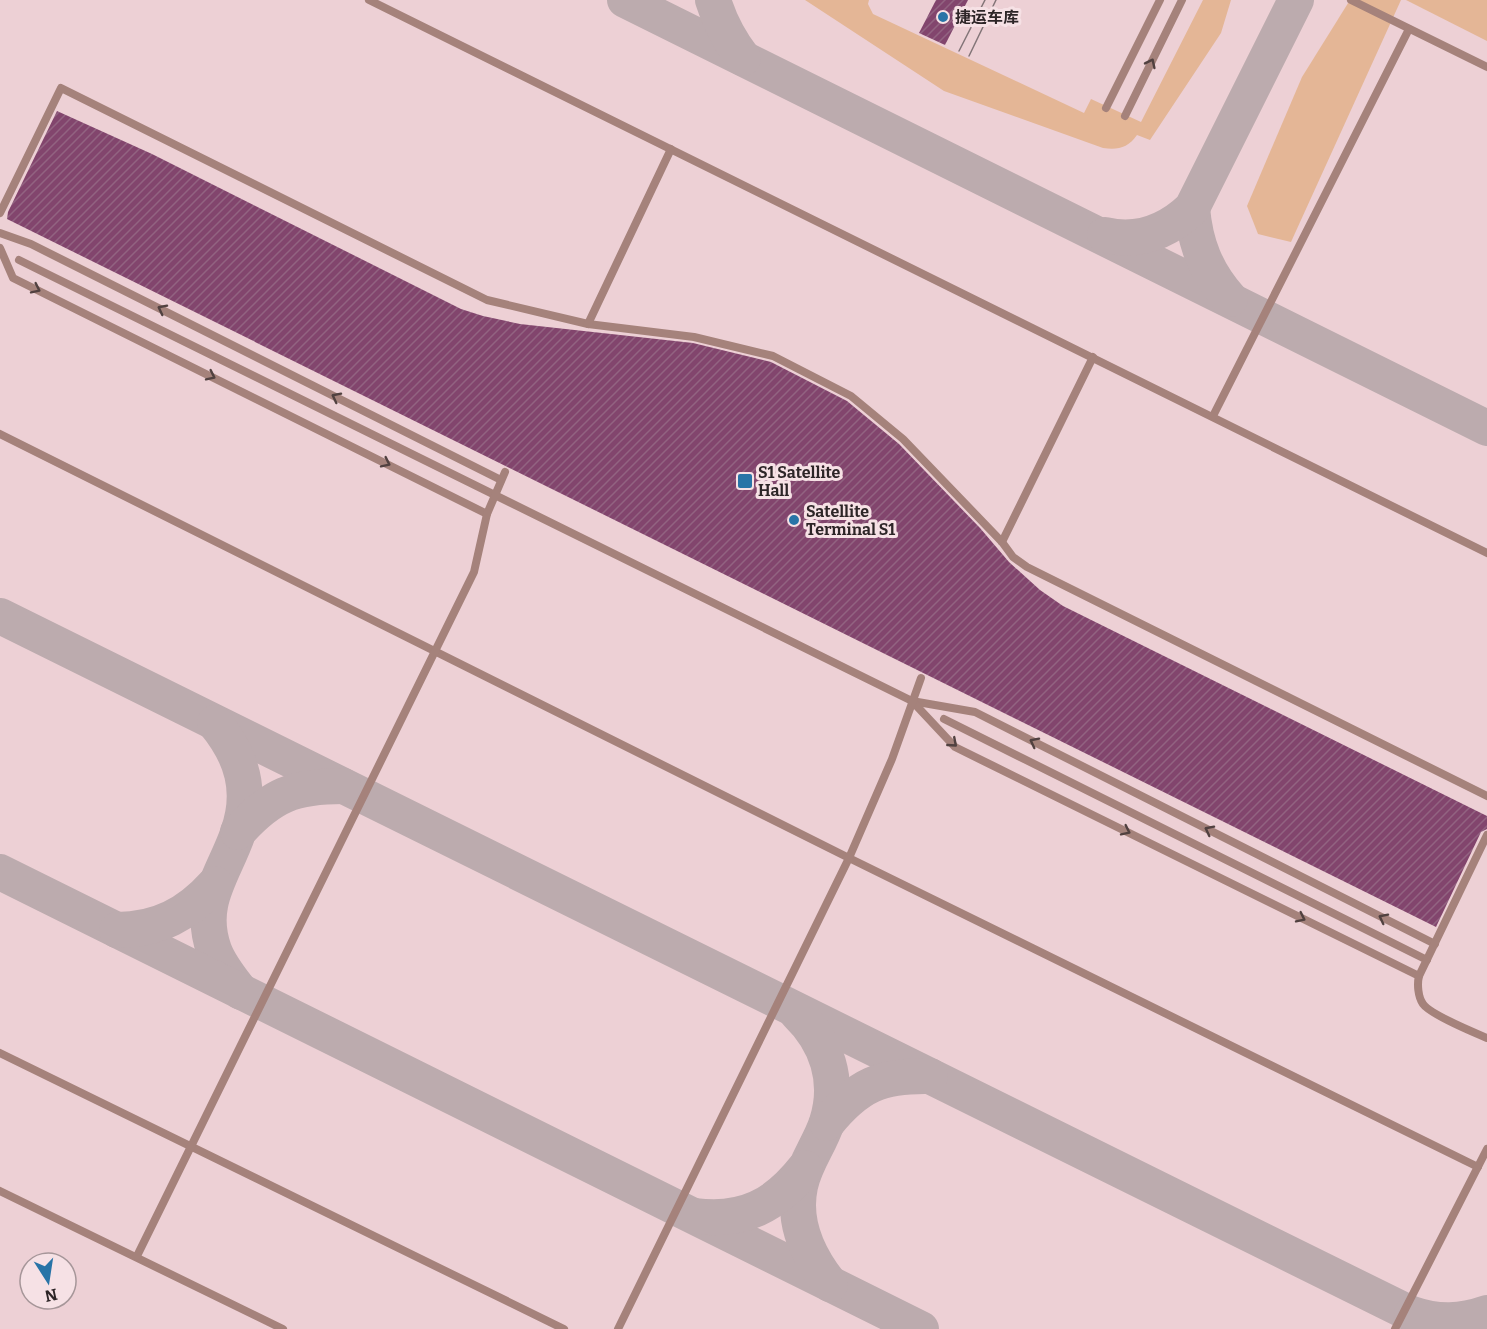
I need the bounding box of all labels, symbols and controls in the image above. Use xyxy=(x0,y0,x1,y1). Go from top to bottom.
place label: 捷运车库 xyxy=(955,8,1019,27)
marker: 捷运车库 xyxy=(936,10,950,24)
one-way arrow xyxy=(1144,59,1155,70)
one-way arrow xyxy=(30,282,41,294)
one-way arrow xyxy=(157,305,168,317)
one-way arrow xyxy=(205,369,216,381)
one-way arrow xyxy=(332,393,342,404)
one-way arrow xyxy=(379,456,390,468)
place label: S1 Satellite Hall xyxy=(758,463,841,500)
marker: S1 Satellite Hall xyxy=(736,472,754,490)
place label: Satellite Terminal S1 xyxy=(806,502,895,539)
marker: Satellite Terminal S1 xyxy=(787,513,801,527)
one-way arrow xyxy=(946,735,957,746)
one-way arrow xyxy=(1030,738,1041,750)
one-way arrow xyxy=(1120,824,1131,836)
one-way arrow xyxy=(1204,826,1215,837)
one-way arrow xyxy=(1294,910,1305,922)
one-way arrow xyxy=(1378,913,1389,925)
north arrow xyxy=(18,1251,78,1311)
text: N xyxy=(43,1285,59,1306)

